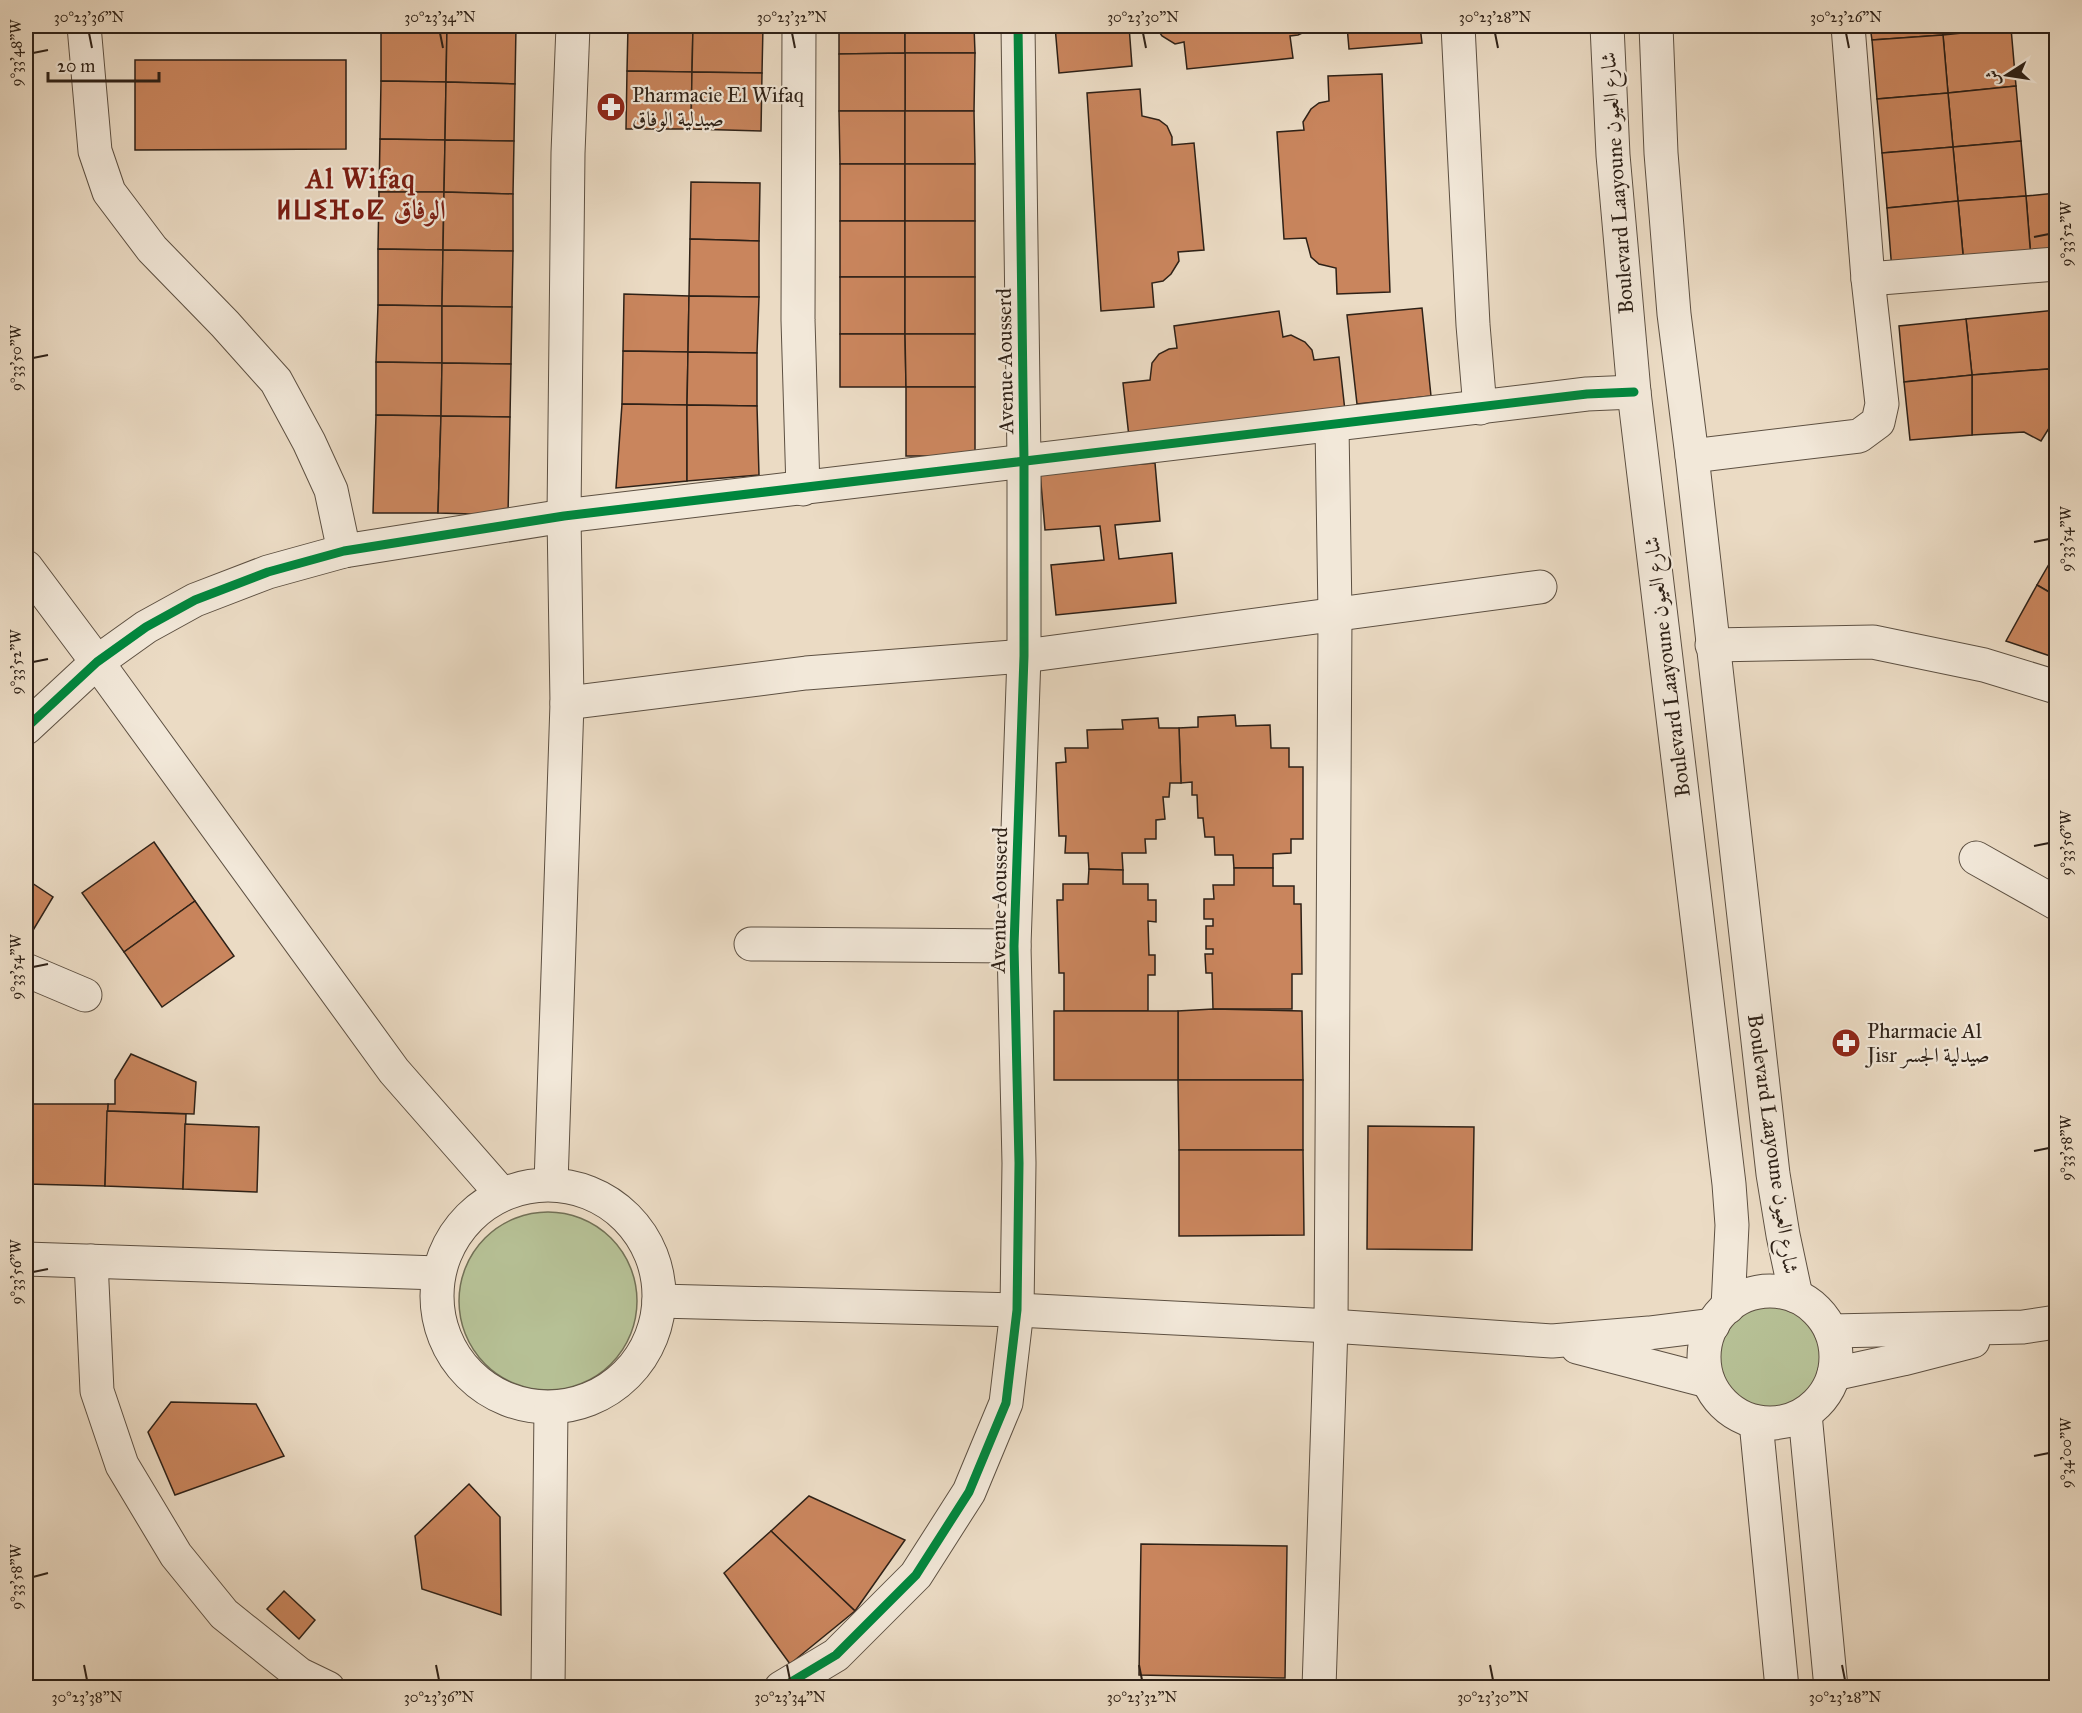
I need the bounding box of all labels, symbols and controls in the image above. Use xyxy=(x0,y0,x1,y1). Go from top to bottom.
text: 30°23'36"N xyxy=(54,8,125,26)
text: 30°23'34"N xyxy=(404,8,476,26)
text: 30°23'32"N xyxy=(757,8,827,26)
text: 30°23'30"N xyxy=(1107,8,1179,26)
text: 30°23'28"N xyxy=(1459,8,1531,26)
text: 30°23'26"N xyxy=(1810,8,1882,26)
text: 9°33'48"W xyxy=(7,19,25,86)
scale bar xyxy=(48,45,159,83)
north arrow xyxy=(1977,45,2037,105)
street label: Boulevard Laayoune شارع العيون xyxy=(1595,51,1644,315)
text: 20 m xyxy=(57,55,95,77)
text: ش xyxy=(1982,68,2004,88)
place label: Pharmacie El Wifaq صيدلية الوفاق xyxy=(632,82,805,132)
pharmacy icon: Pharmacie El Wifaq صيدلية الوفاق xyxy=(595,91,627,123)
district label: Al Wifaq ⵍⵡⵉⴼⴰⵇ الوفاق xyxy=(276,162,446,227)
text: 9°33'52"W xyxy=(2057,201,2075,266)
street label: Avenue Aousserd xyxy=(991,287,1019,435)
text: 9°33'50"W xyxy=(7,324,25,391)
text: 9°33'54"W xyxy=(2057,506,2075,572)
street label: Boulevard Laayoune شارع العيون xyxy=(1638,535,1701,799)
text: 9°33'52"W xyxy=(7,629,25,694)
text: 9°33'56"W xyxy=(2057,810,2075,876)
street label: Avenue Aousserd xyxy=(985,826,1013,974)
text: 9°33'54"W xyxy=(7,934,25,1000)
street label: Boulevard Laayoune شارع العيون xyxy=(1737,1012,1804,1276)
place label: Pharmacie Al Jisr صيدلية الجسر xyxy=(1865,1018,1990,1069)
pharmacy icon: Pharmacie Al Jisr صيدلية الجسر xyxy=(1830,1027,1862,1059)
text: 9°33'58"W xyxy=(2057,1115,2075,1181)
text: 9°33'56"W xyxy=(7,1239,25,1305)
text: 9°34'00"W xyxy=(2057,1417,2075,1488)
text: 9°33'58"W xyxy=(7,1544,25,1610)
text: 30°23'38"N xyxy=(52,1688,123,1706)
text: 30°23'36"N xyxy=(404,1688,475,1706)
text: 30°23'34"N xyxy=(754,1688,826,1706)
text: 30°23'32"N xyxy=(1107,1688,1177,1706)
text: 30°23'30"N xyxy=(1457,1688,1529,1706)
text: 30°23'28"N xyxy=(1809,1688,1881,1706)

